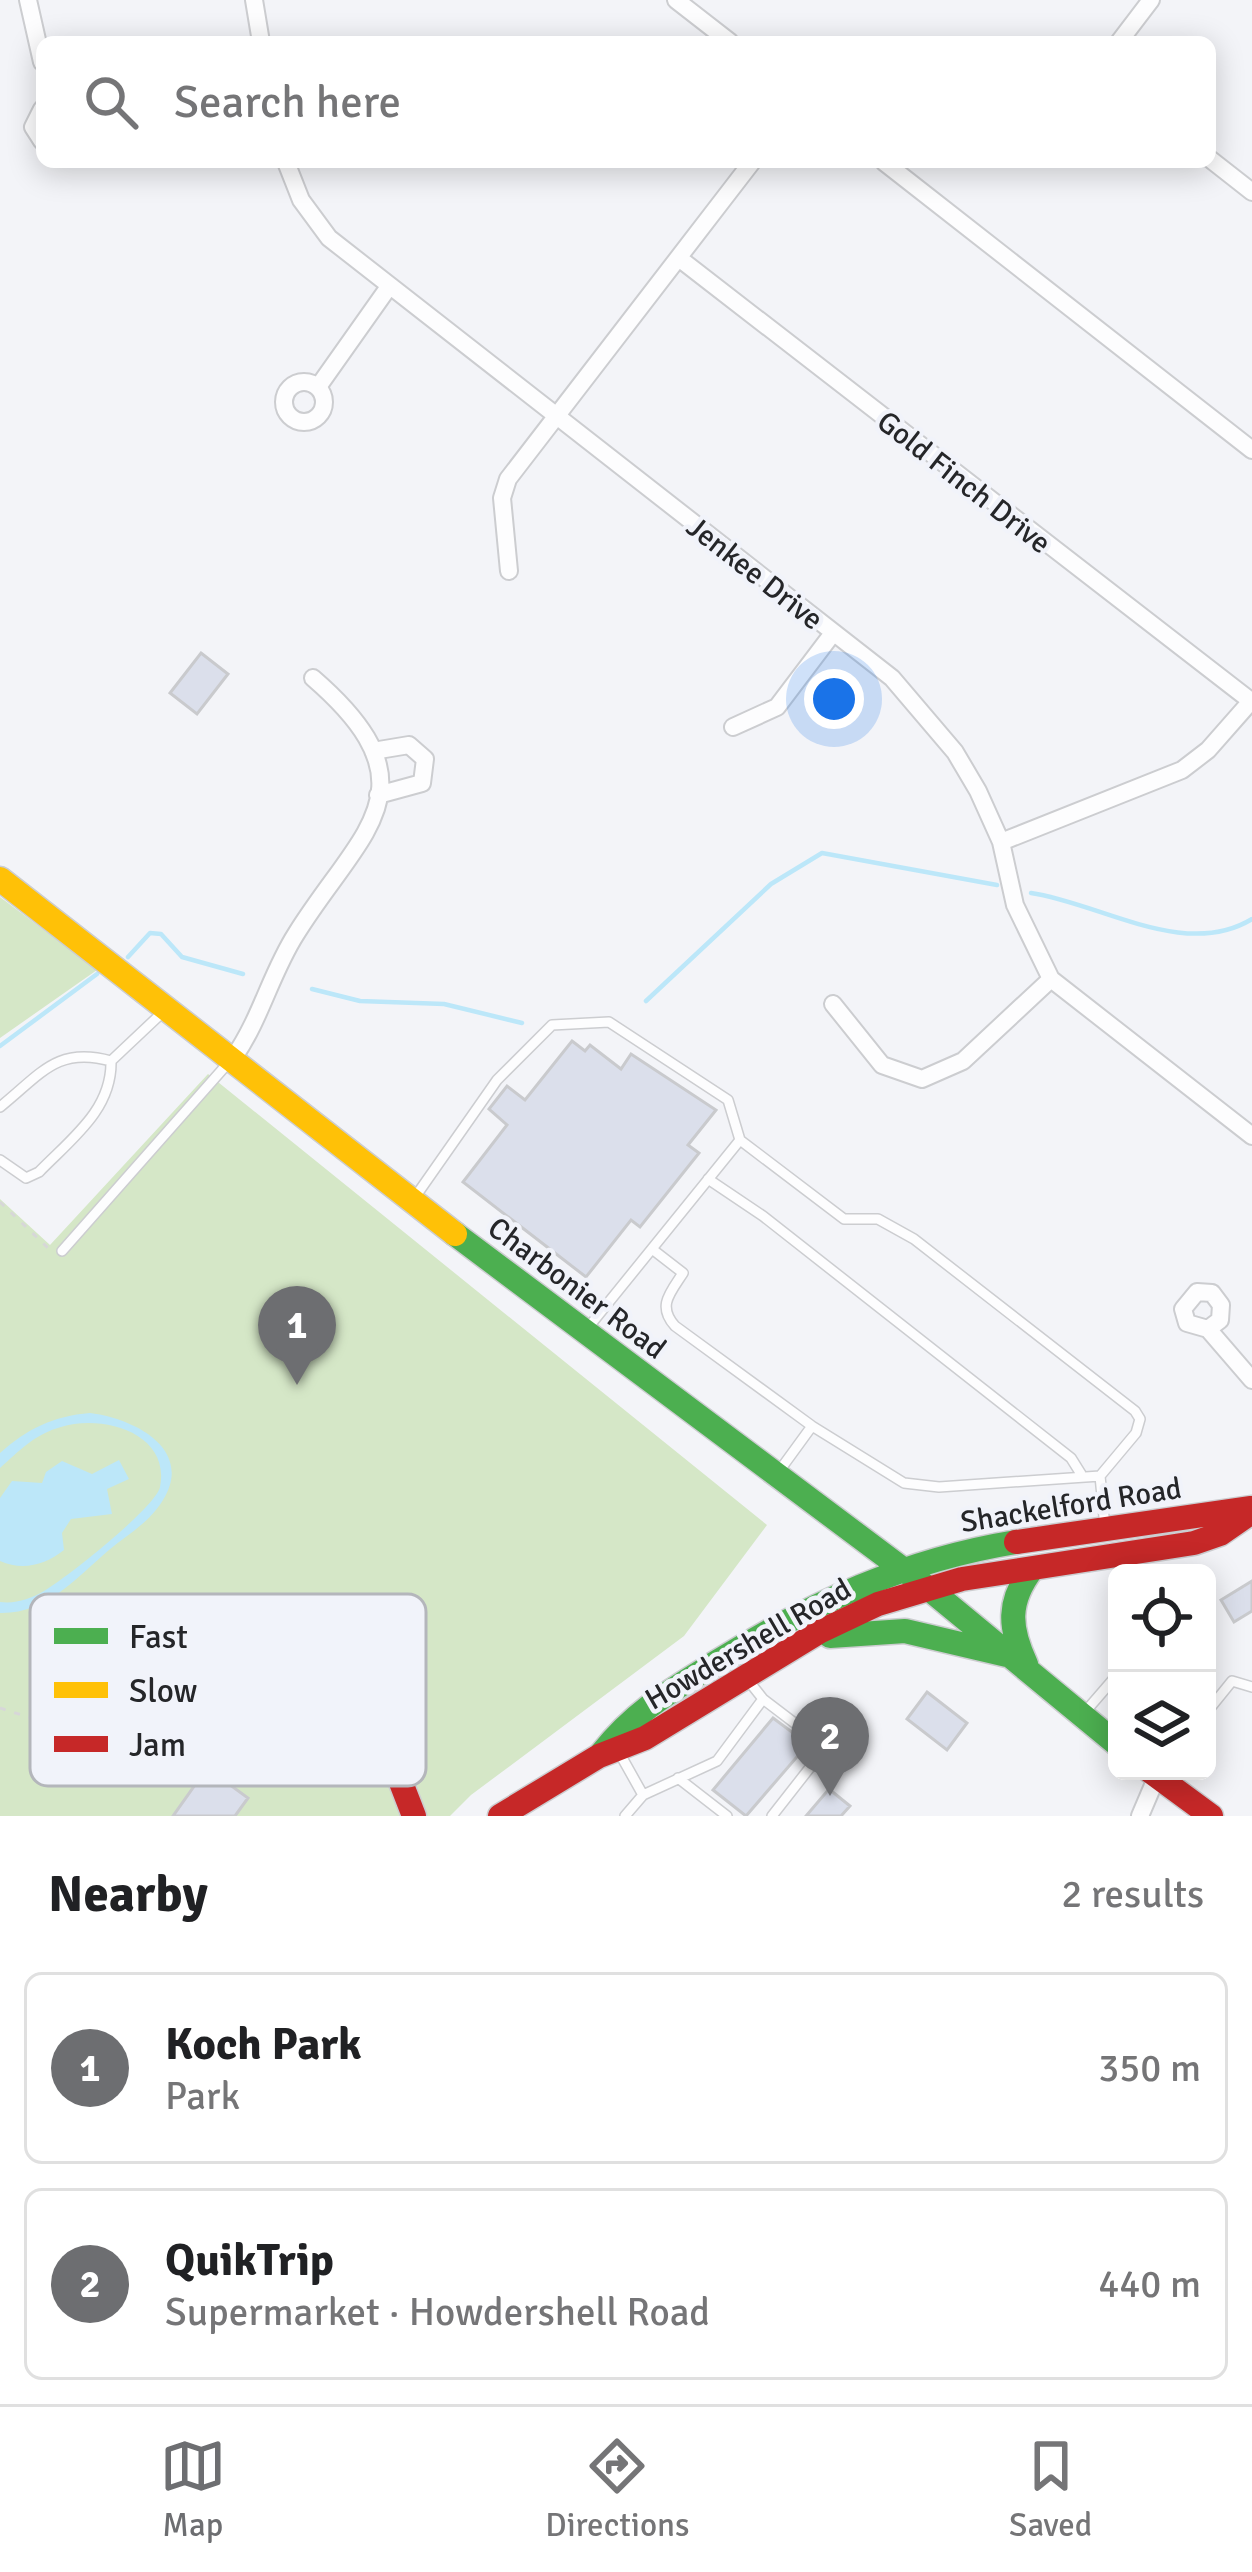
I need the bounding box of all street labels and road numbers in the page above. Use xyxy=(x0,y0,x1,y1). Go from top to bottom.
street label: Gold Finch Drive xyxy=(869,403,1058,562)
street label: Jenkee Drive xyxy=(679,509,830,638)
street label: Charbonier Road xyxy=(480,1209,673,1367)
street label: Shackelford Road xyxy=(958,1470,1184,1541)
street label: Howdershell Road xyxy=(639,1570,858,1718)

